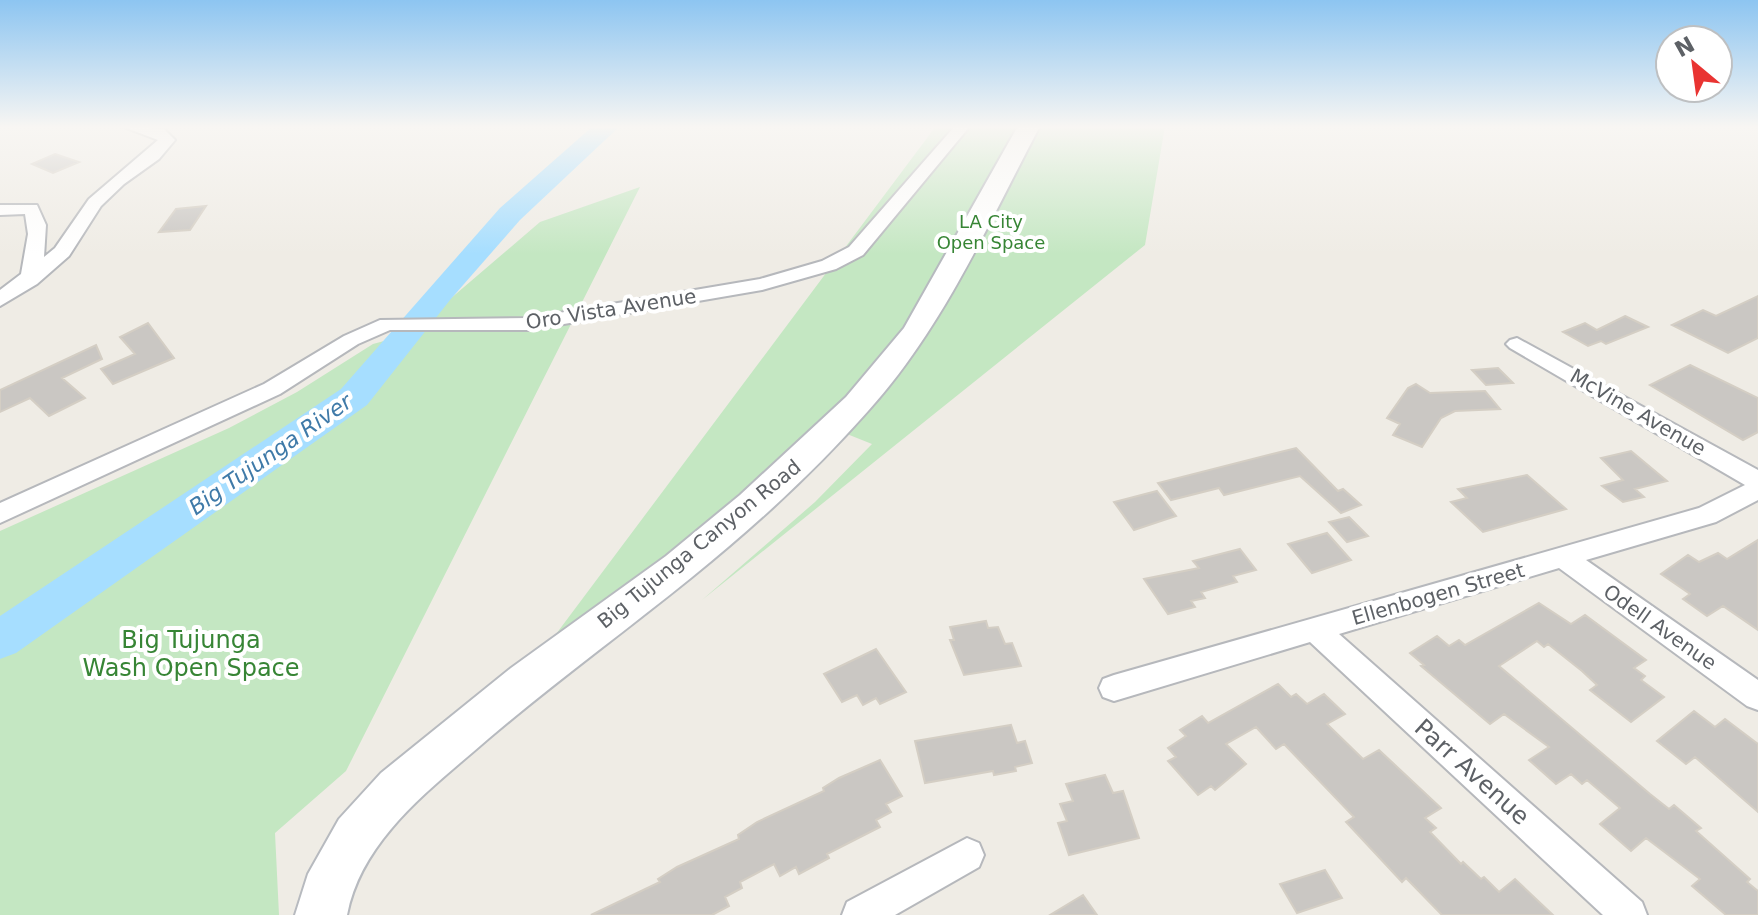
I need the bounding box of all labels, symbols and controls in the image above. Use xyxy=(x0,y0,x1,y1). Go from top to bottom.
north arrow xyxy=(1654,24,1734,104)
text: N xyxy=(1670,32,1699,62)
park label: LA City Open Space xyxy=(937,211,1045,253)
street label: Oro Vista Avenue xyxy=(524,284,698,334)
street label: McVine Avenue xyxy=(1566,363,1710,461)
water label: Big Tujunga River xyxy=(184,388,358,520)
street label: Big Tujunga Canyon Road xyxy=(593,455,805,633)
street label: Ellenbogen Street xyxy=(1349,558,1527,630)
street label: Odell Avenue xyxy=(1599,579,1721,675)
park label: Big Tujunga Wash Open Space xyxy=(82,626,300,682)
street label: Parr Avenue xyxy=(1409,713,1535,831)

